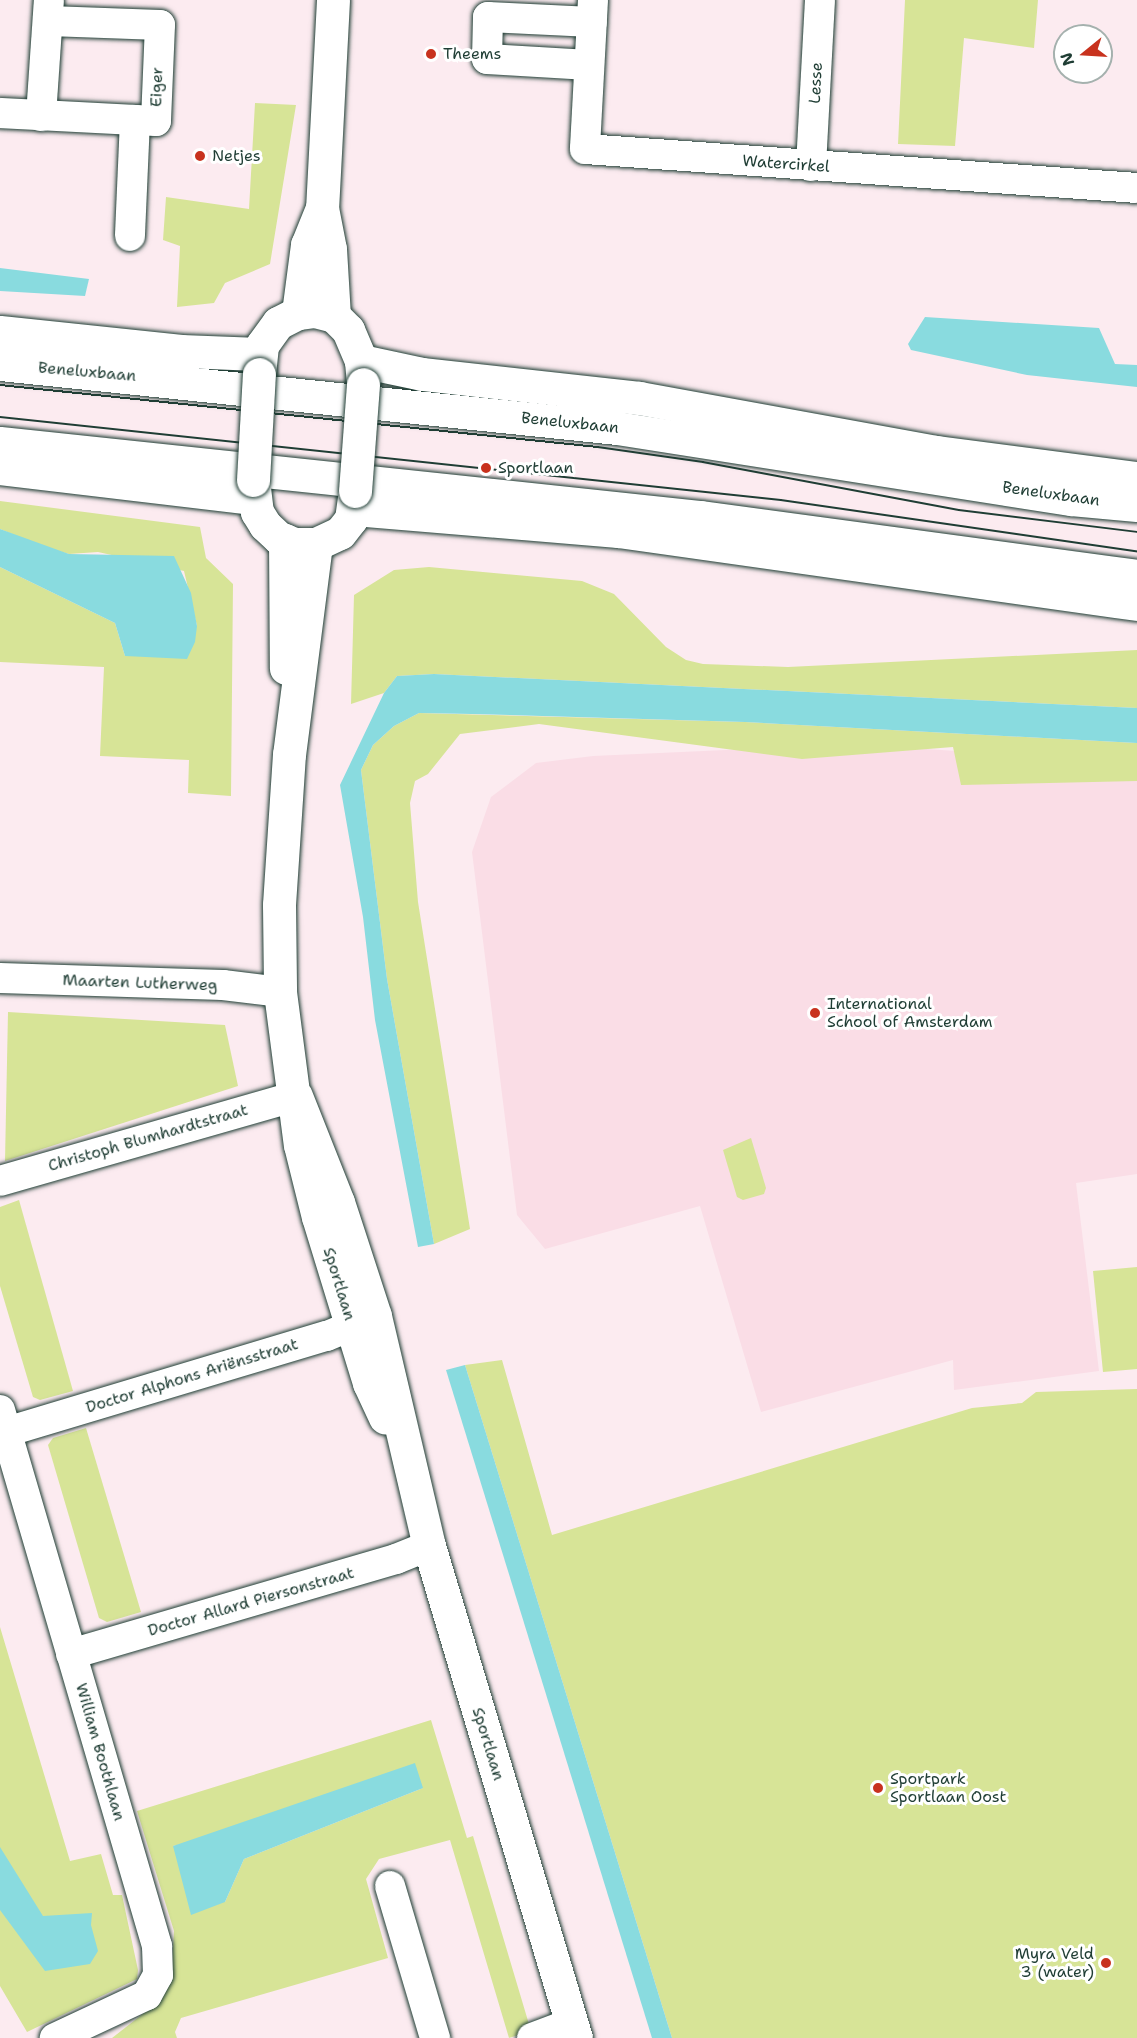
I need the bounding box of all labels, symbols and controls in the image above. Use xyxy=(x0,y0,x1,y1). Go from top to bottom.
north arrow xyxy=(1053,24,1113,84)
place label: Theems xyxy=(443,44,501,64)
marker: Theems xyxy=(424,47,438,61)
text: N xyxy=(1055,50,1079,68)
street label: Lesse xyxy=(805,62,827,104)
street label: Eiger xyxy=(147,67,167,107)
place label: Netjes xyxy=(212,146,261,166)
marker: Netjes xyxy=(193,149,207,163)
street label: Watercirkel xyxy=(742,151,830,177)
street label: Beneluxbaan xyxy=(37,358,137,386)
street label: Beneluxbaan xyxy=(520,408,620,438)
place label: Sportlaan xyxy=(498,458,573,478)
marker: Sportlaan xyxy=(479,461,493,475)
street label: Beneluxbaan xyxy=(1001,478,1101,510)
street label: Maarten Lutherweg xyxy=(62,971,218,995)
place label: International School of Amsterdam xyxy=(827,994,993,1032)
marker: International School of Amsterdam xyxy=(808,1006,822,1020)
street label: Christoph Blumhardtstraat xyxy=(46,1100,250,1176)
street label: Sportlaan xyxy=(319,1245,359,1323)
street label: Doctor Alphons Ariënsstraat xyxy=(84,1335,300,1417)
street label: Doctor Allard Piersonstraat xyxy=(146,1563,356,1641)
street label: William Boothlaan xyxy=(71,1681,129,1823)
street label: Sportlaan xyxy=(468,1705,508,1783)
place label: Sportpark Sportlaan Oost xyxy=(890,1769,1006,1807)
marker: Sportpark Sportlaan Oost xyxy=(871,1781,885,1795)
place label: Myra Veld 3 (water) xyxy=(1015,1944,1094,1982)
marker: Myra Veld 3 (water) xyxy=(1099,1956,1113,1970)

